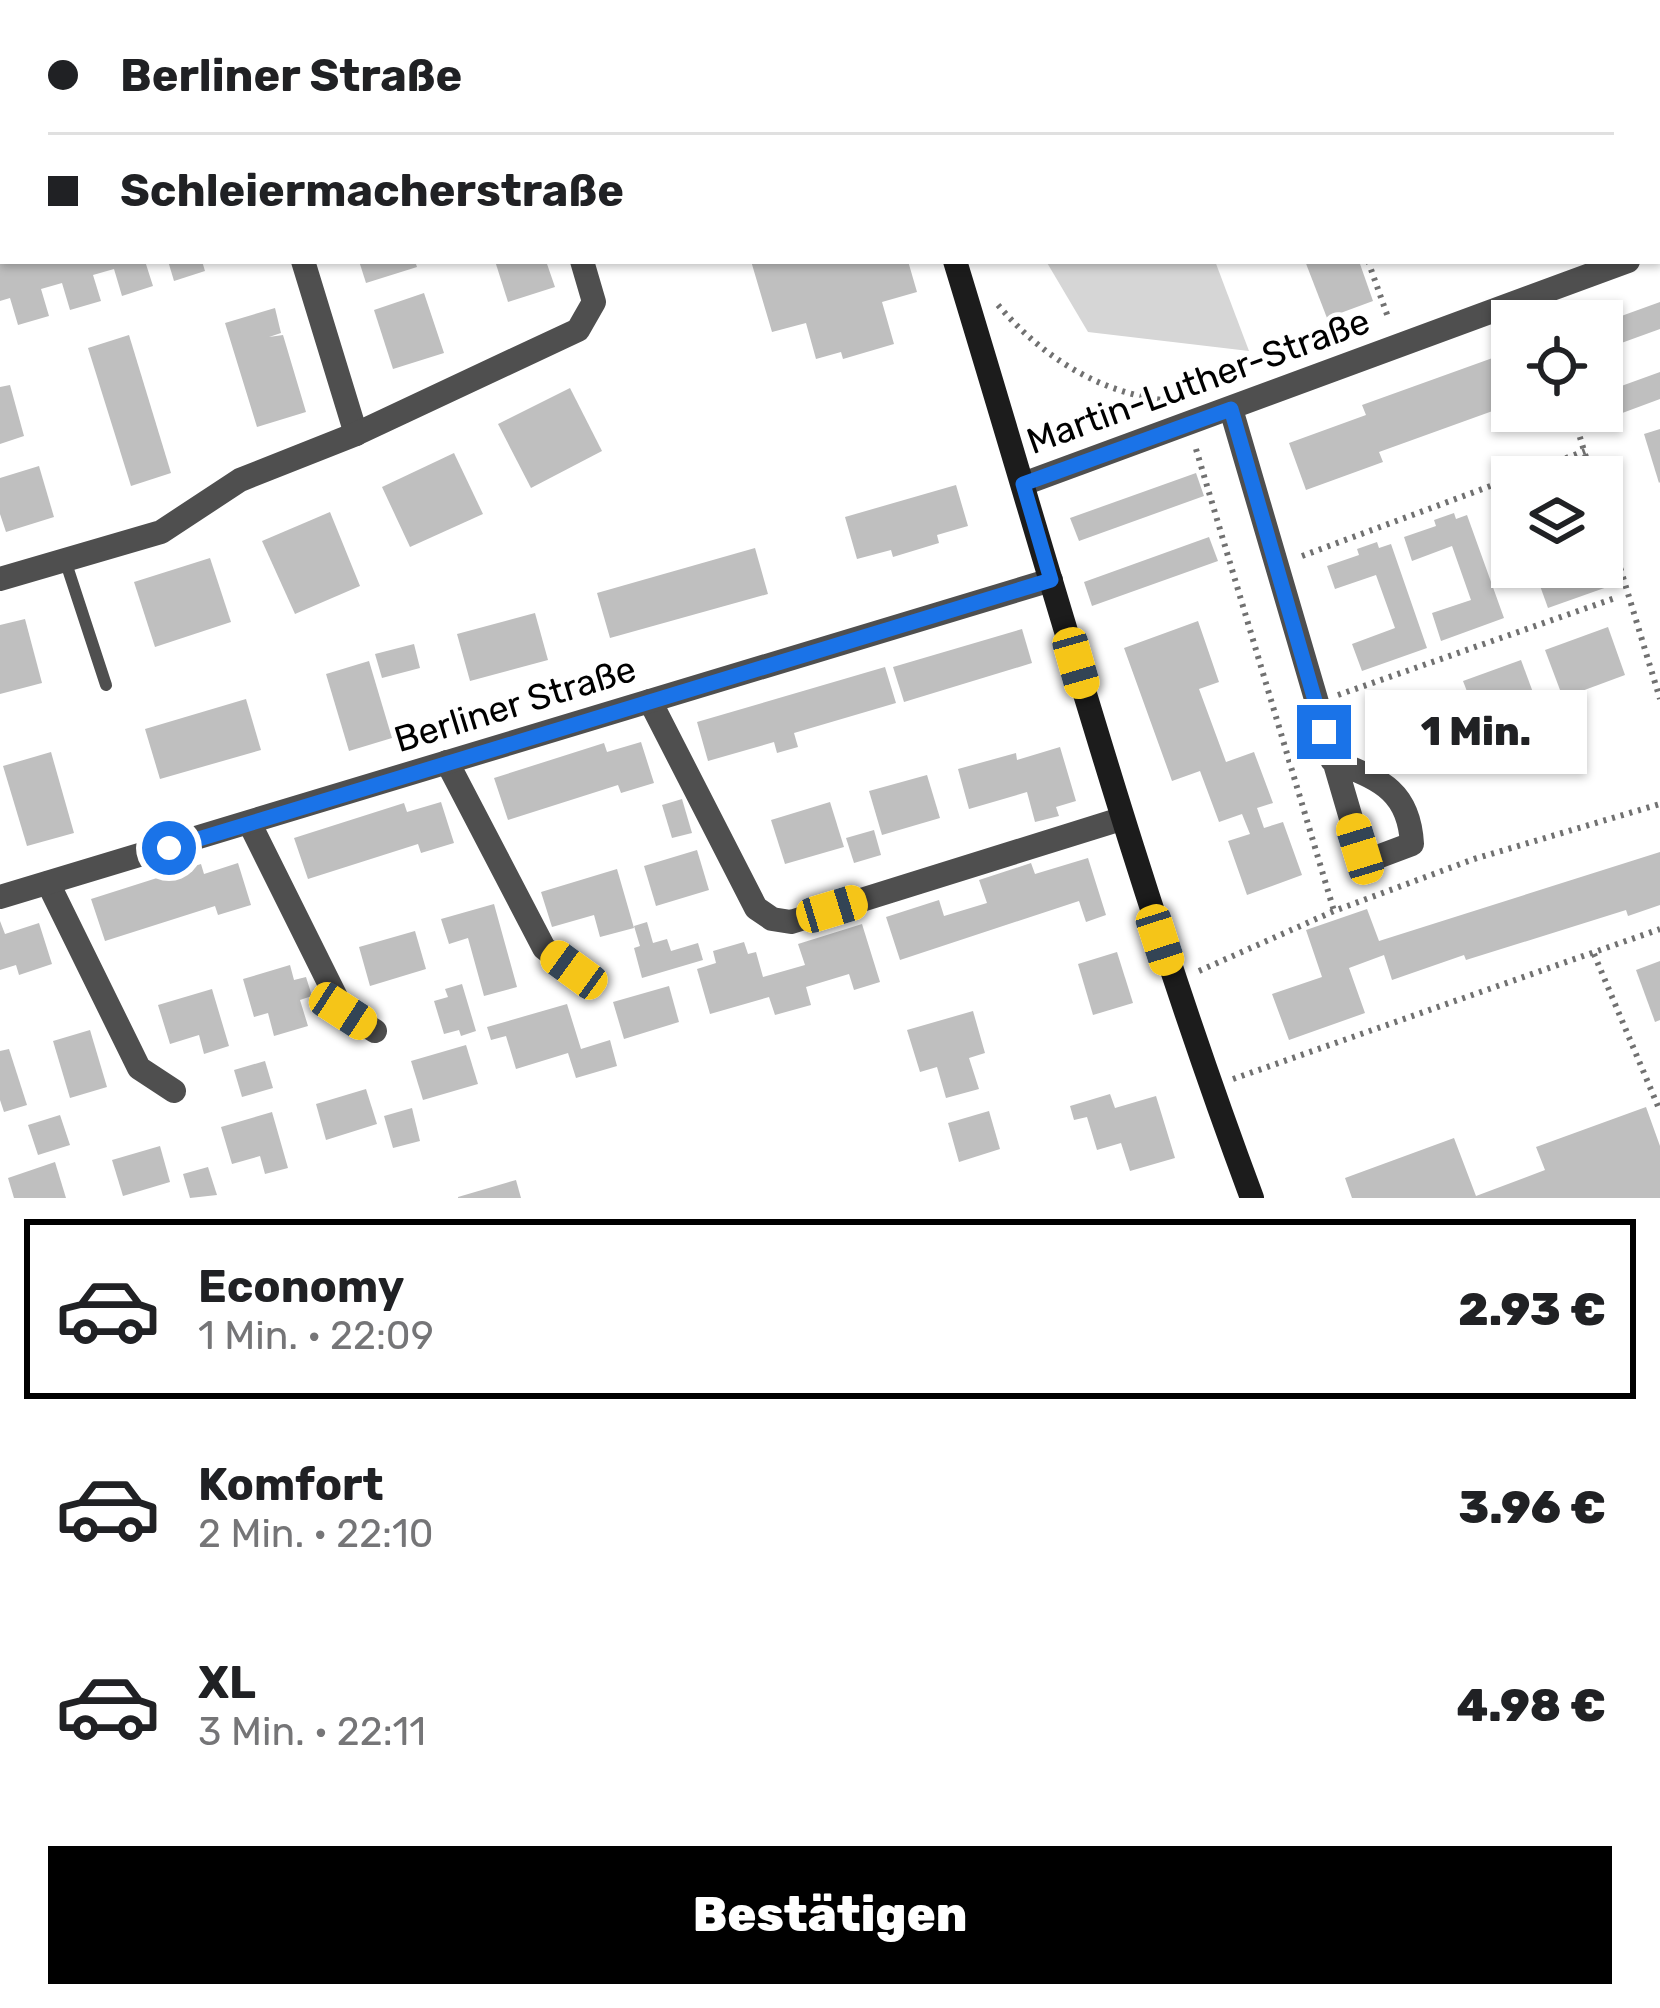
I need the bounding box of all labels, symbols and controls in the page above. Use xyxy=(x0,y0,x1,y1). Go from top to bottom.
text: Berliner Straße xyxy=(120,49,462,102)
text: Schleiermacherstraße xyxy=(120,164,624,217)
street label: Martin-Luther-Straße xyxy=(1021,299,1375,463)
map controls xyxy=(1491,300,1623,588)
button: locate xyxy=(1491,300,1623,432)
button: layers xyxy=(1491,456,1623,588)
car xyxy=(1049,623,1103,703)
street label: Berliner Straße xyxy=(389,647,641,761)
callout: 1 Min. xyxy=(1366,690,1588,774)
route end xyxy=(1297,705,1351,759)
text: 1 Min. xyxy=(1421,709,1531,755)
car xyxy=(1332,809,1388,889)
route start xyxy=(142,821,196,875)
car xyxy=(792,881,872,937)
car xyxy=(1132,900,1188,980)
car xyxy=(534,934,614,1006)
car xyxy=(303,976,383,1046)
icon: car xyxy=(54,1255,162,1363)
text: Economy xyxy=(198,1260,404,1313)
text: 2.93 € xyxy=(1458,1283,1606,1336)
text: 1 Min. · 22:09 xyxy=(198,1313,434,1359)
icon: car xyxy=(54,1453,162,1561)
text: Komfort xyxy=(198,1458,384,1511)
text: 3.96 € xyxy=(1459,1481,1606,1534)
text: 2 Min. · 22:10 xyxy=(198,1511,434,1557)
icon: car xyxy=(54,1651,162,1759)
text: XL xyxy=(198,1656,256,1709)
text: 4.98 € xyxy=(1456,1679,1606,1732)
text: 3 Min. · 22:11 xyxy=(198,1709,426,1755)
button: Bestätigen xyxy=(48,1846,1612,1984)

